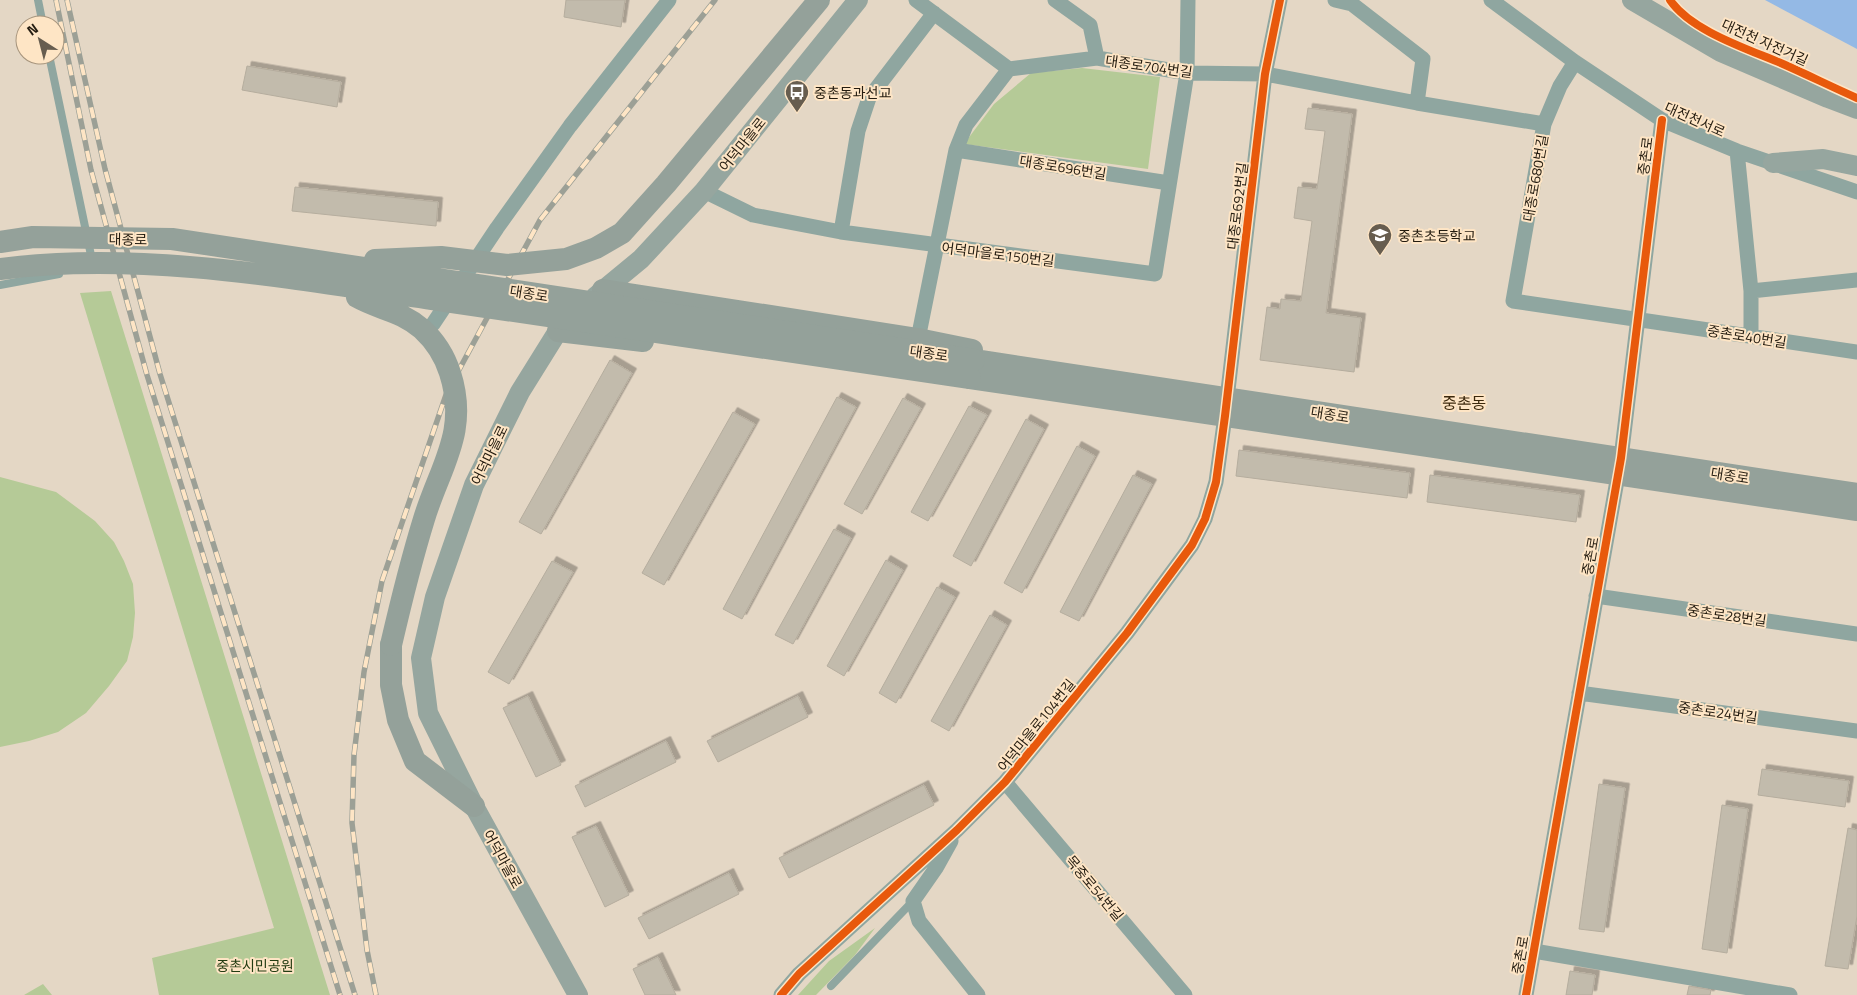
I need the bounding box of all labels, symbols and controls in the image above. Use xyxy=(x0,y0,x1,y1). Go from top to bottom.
street label: 대전천 자전거길 xyxy=(1718,13,1812,71)
north arrow xyxy=(15,15,65,65)
text: N xyxy=(22,18,42,40)
street label: 대종로704번길 xyxy=(1104,49,1194,83)
bus stop icon: 중촌동과선교 xyxy=(784,79,810,113)
place label: 중촌동과선교 xyxy=(814,82,891,103)
street label: 대전천서로 xyxy=(1661,96,1729,142)
street label: 어덕마을로 xyxy=(714,112,770,176)
street label: 대종로680번길 xyxy=(1517,133,1553,223)
street label: 중촌로 xyxy=(1632,135,1658,176)
street label: 대종로696번길 xyxy=(1018,150,1108,184)
street label: 대종로692번길 xyxy=(1221,161,1253,251)
school or university icon: 중촌초등학교 xyxy=(1367,222,1393,256)
place label: 중촌초등학교 xyxy=(1398,225,1475,246)
street label: 대종로 xyxy=(108,228,148,250)
street label: 어덕마을로150번길 xyxy=(940,237,1056,271)
street label: 대종로 xyxy=(508,280,550,306)
street label: 중촌로40번길 xyxy=(1706,319,1788,353)
street label: 대종로 xyxy=(908,340,950,366)
district label: 중촌동 xyxy=(1442,391,1486,415)
street label: 대종로 xyxy=(1309,401,1351,427)
street label: 어덕마을로 xyxy=(465,421,513,489)
street label: 대종로 xyxy=(1709,462,1751,488)
street label: 중촌로 xyxy=(1576,535,1604,577)
street label: 중촌로28번길 xyxy=(1686,599,1768,631)
street label: 어덕마을로104번길 xyxy=(992,674,1080,776)
street label: 중촌로24번길 xyxy=(1677,696,1759,728)
street label: 어덕마을로 xyxy=(478,826,528,892)
street label: 목중로54번길 xyxy=(1061,851,1129,925)
street label: 중촌로 xyxy=(1506,934,1534,976)
park label: 중촌시민공원 xyxy=(216,955,294,976)

